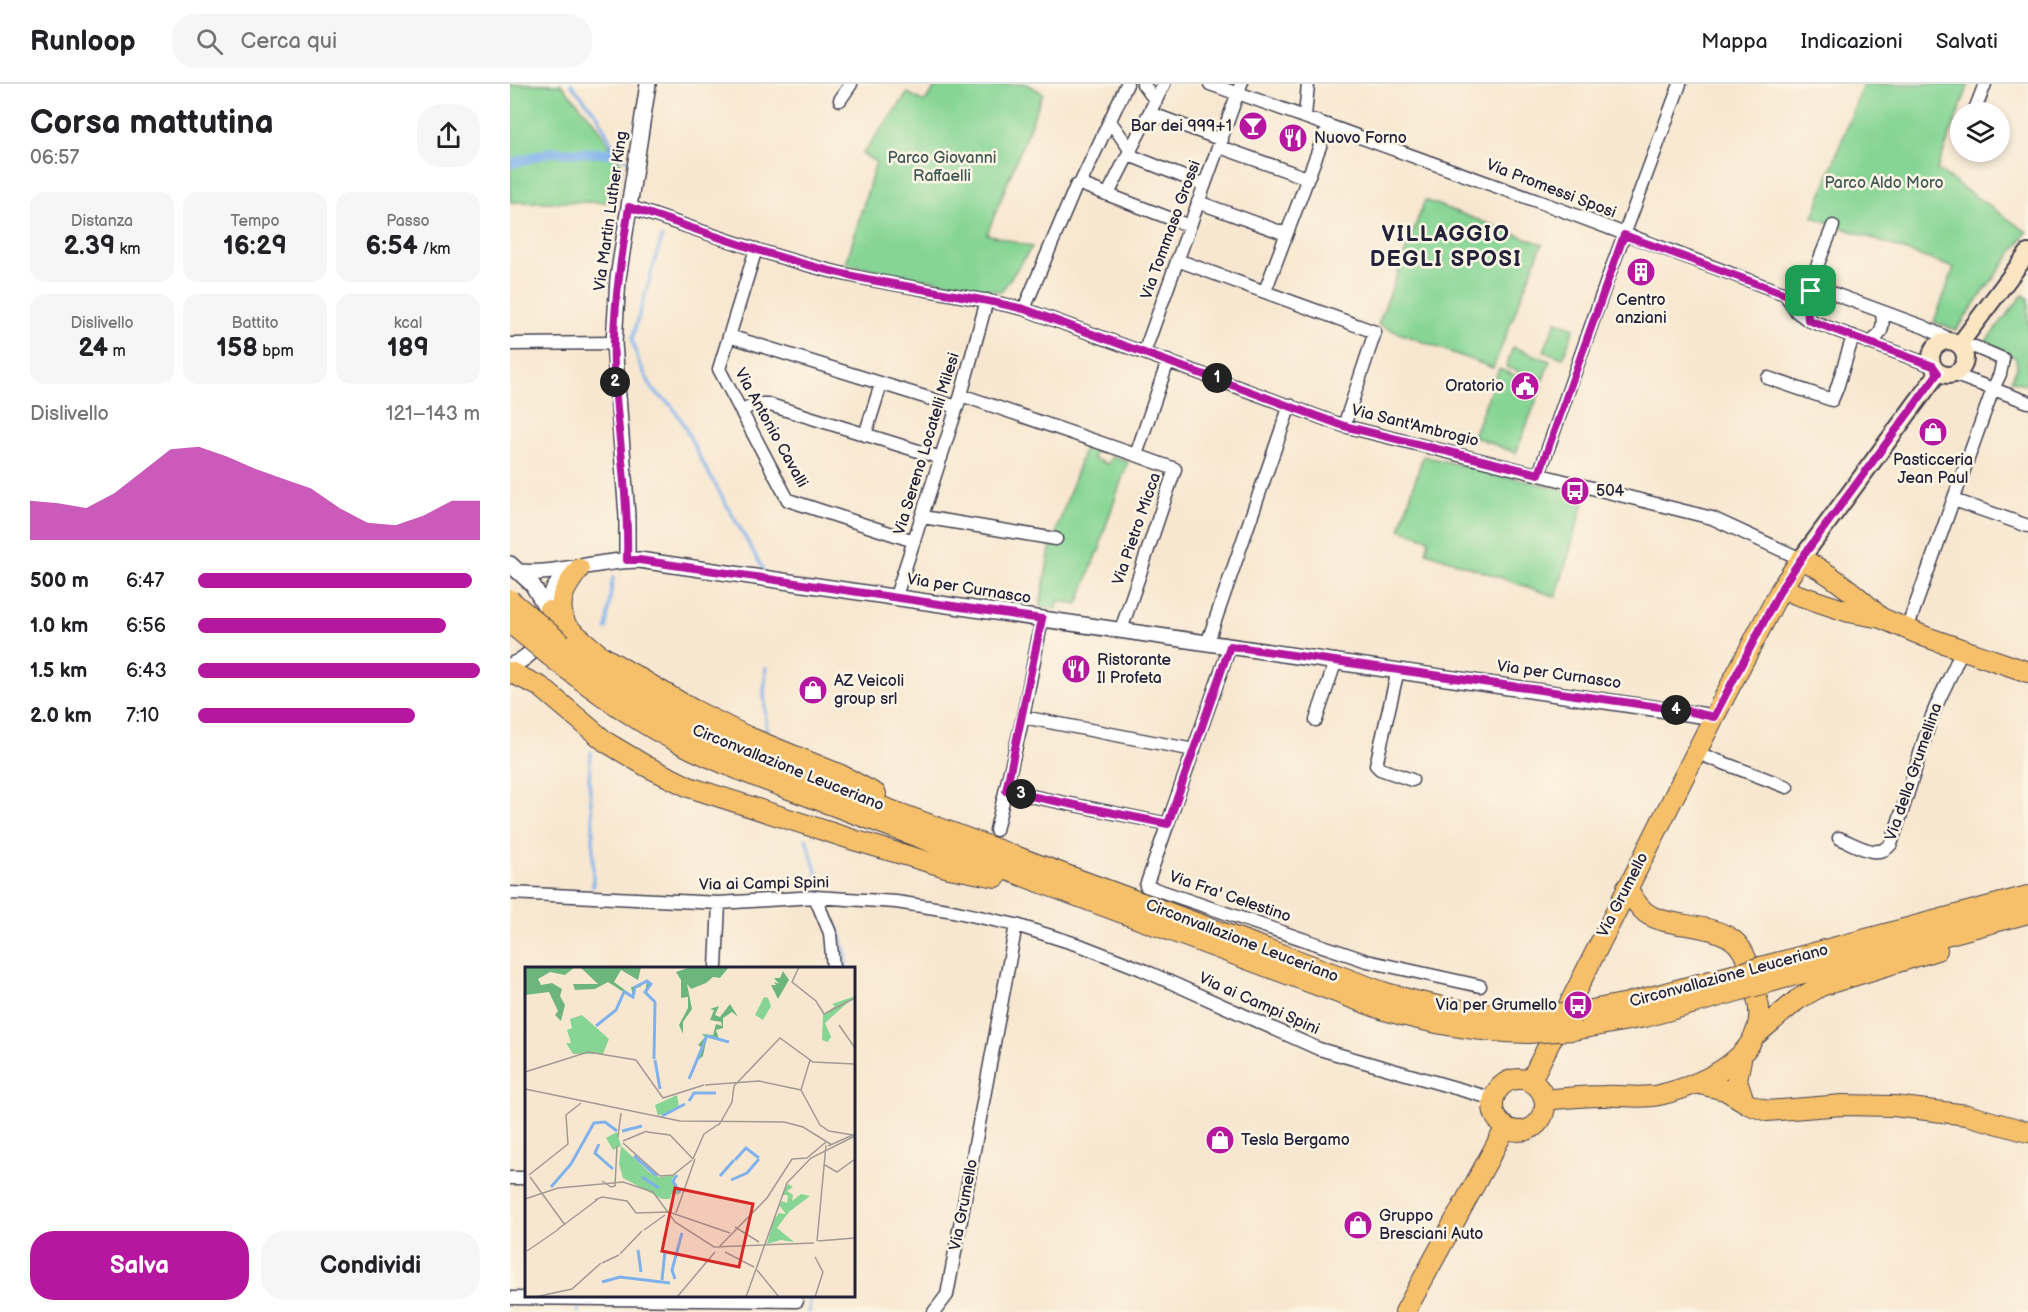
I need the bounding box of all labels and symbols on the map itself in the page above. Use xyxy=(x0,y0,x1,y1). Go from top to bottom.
bar icon: Bar dei 999+1 xyxy=(1237,110,1269,142)
place label: Bar dei 999+1 xyxy=(1131,117,1232,136)
restaurant icon: Nuovo Forno xyxy=(1277,122,1309,154)
place label: Nuovo Forno xyxy=(1314,129,1407,148)
street label: Via Martin Luther King xyxy=(590,130,632,292)
park label: Parco Giovanni Raffaelli xyxy=(888,149,996,186)
street label: Via Promessi Sposi xyxy=(1483,155,1619,223)
street label: Via Tommaso Grossi xyxy=(1137,158,1205,302)
park label: Parco Aldo Moro xyxy=(1824,174,1944,193)
district label: VILLAGGIO DEGLI SPOSI xyxy=(1370,221,1522,273)
building icon: Centro anziani xyxy=(1625,256,1657,288)
pin xyxy=(1785,265,1836,316)
place label: Centro anziani xyxy=(1615,291,1667,328)
street label: Via Sereno Locatelli Milesi xyxy=(890,350,964,538)
pin: 1 xyxy=(1202,363,1232,393)
street label: Via Antonio Cavalli xyxy=(730,365,812,491)
pin: 2 xyxy=(600,367,630,397)
public building icon: Oratorio xyxy=(1509,370,1541,402)
place label: Oratorio xyxy=(1445,377,1504,396)
street label: Via Sant'Ambrogio xyxy=(1349,401,1481,451)
shop icon: Pasticceria Jean Paul xyxy=(1917,416,1949,448)
place label: Pasticceria Jean Paul xyxy=(1893,451,1973,488)
street label: Via Pietro Micca xyxy=(1109,470,1165,588)
bus stop icon: 504 xyxy=(1559,475,1591,507)
place label: 504 xyxy=(1596,482,1625,501)
street label: Via per Curnasco xyxy=(906,570,1032,608)
place label: Ristorante Il Profeta xyxy=(1097,651,1172,688)
restaurant icon: Ristorante Il Profeta xyxy=(1060,653,1092,685)
street label: Via per Curnasco xyxy=(1496,657,1622,693)
place label: AZ Veicoli group srl xyxy=(834,672,904,709)
shop icon: AZ Veicoli group srl xyxy=(797,674,829,706)
pin: 4 xyxy=(1661,695,1691,725)
street label: Via della Grumellina xyxy=(1882,701,1946,843)
street label: Circonvallazione Leuceriano xyxy=(689,721,887,815)
pin: 3 xyxy=(1006,779,1036,809)
street label: Via Grumello xyxy=(1594,849,1652,941)
street label: Via Fra' Celestino xyxy=(1167,867,1293,927)
street label: Via ai Campi Spini xyxy=(699,873,829,895)
street label: Circonvallazione Leuceriano xyxy=(1143,895,1341,987)
street label: Circonvallazione Leuceriano xyxy=(1628,940,1830,1012)
inset map xyxy=(525,967,855,1297)
street label: Via ai Campi Spini xyxy=(1196,969,1322,1039)
bus stop icon: Via per Grumello xyxy=(1562,989,1594,1021)
place label: Via per Grumello xyxy=(1436,996,1557,1015)
shop icon: Tesla Bergamo xyxy=(1204,1124,1236,1156)
place label: Tesla Bergamo xyxy=(1241,1131,1350,1150)
street label: Via Grumello xyxy=(946,1158,982,1252)
place label: Gruppo Bresciani Auto xyxy=(1379,1207,1483,1244)
shop icon: Gruppo Bresciani Auto xyxy=(1342,1209,1374,1241)

